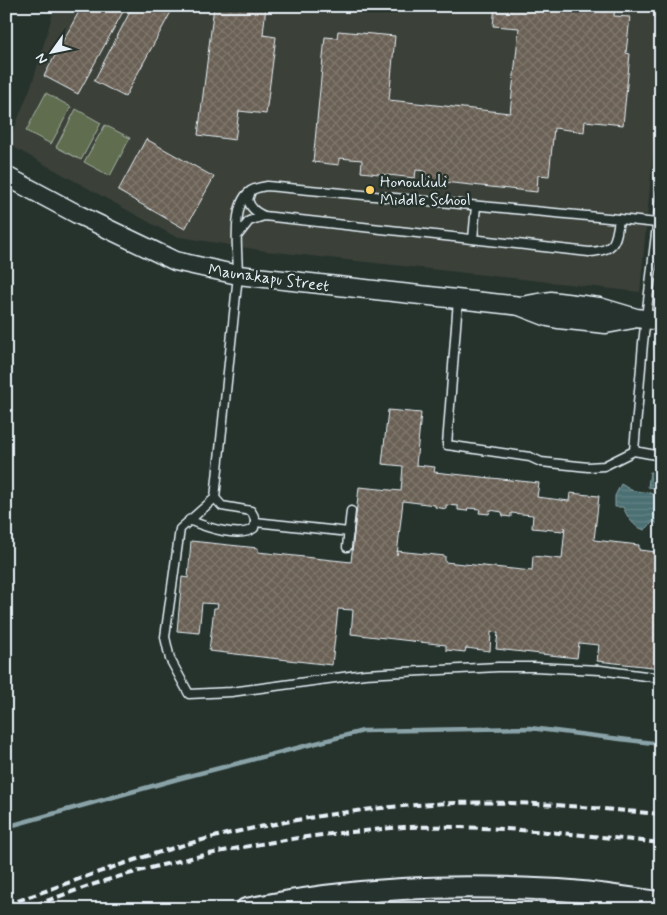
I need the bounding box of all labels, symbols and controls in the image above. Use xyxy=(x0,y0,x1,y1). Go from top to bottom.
north arrow xyxy=(28,28,78,78)
text: N xyxy=(32,50,52,67)
place label: Honouliuli Middle School xyxy=(380,172,471,211)
marker: Honouliuli Middle School xyxy=(364,184,376,196)
street label: Maunakapu Street xyxy=(207,260,331,297)

